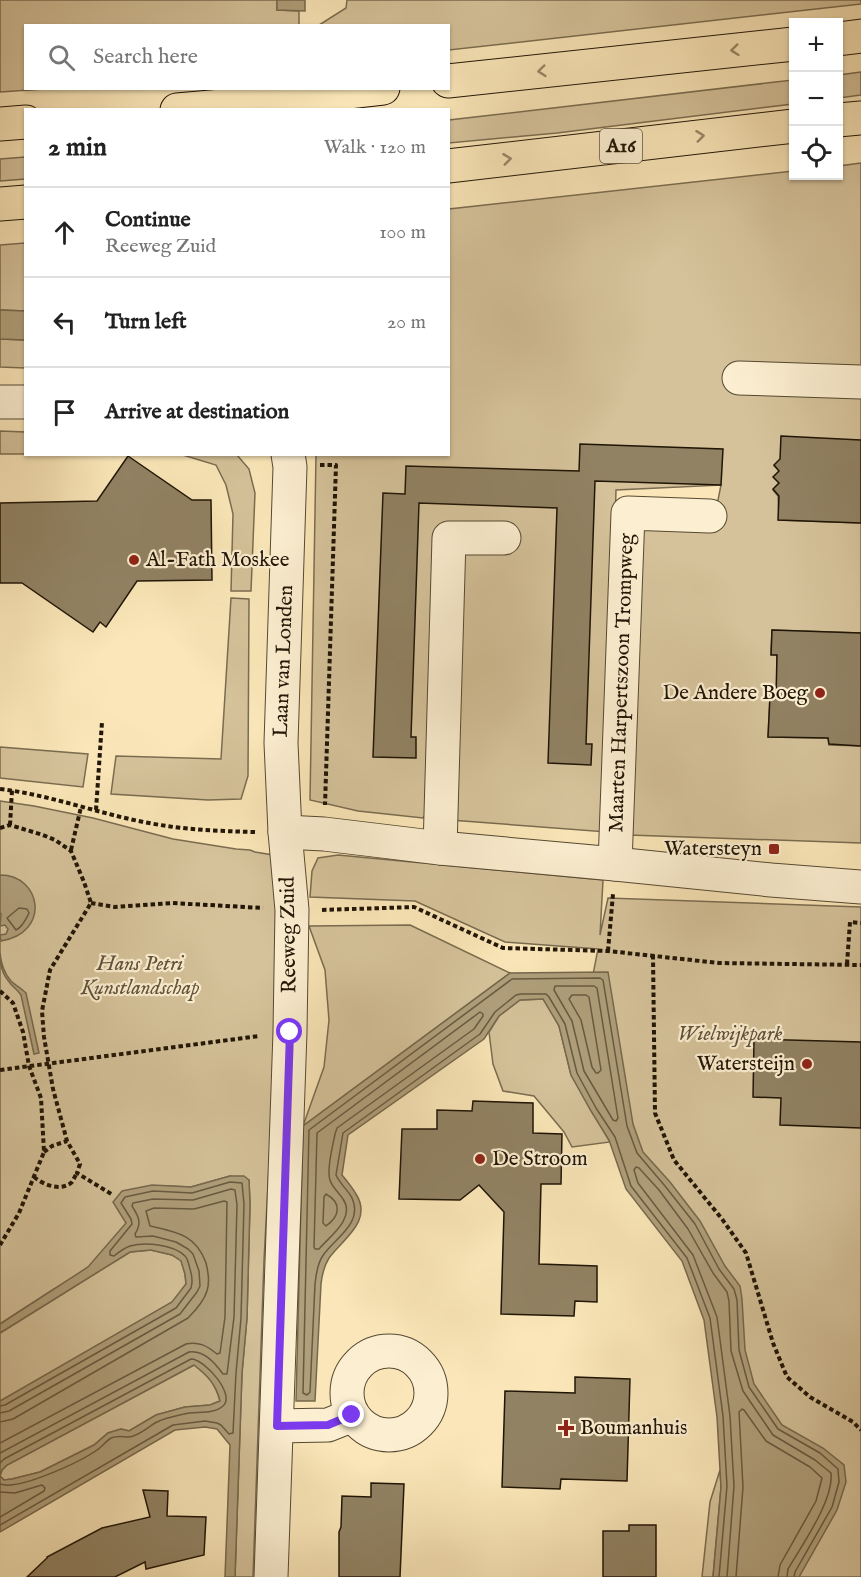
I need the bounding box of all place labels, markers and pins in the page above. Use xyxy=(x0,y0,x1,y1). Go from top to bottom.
place label: Al-Fath Moskee xyxy=(145,547,290,574)
marker: Al-Fath Moskee xyxy=(127,553,141,567)
place label: De Andere Boeg xyxy=(663,680,809,707)
marker: De Andere Boeg xyxy=(813,686,827,700)
place label: Watersteyn xyxy=(664,836,762,863)
marker: Watersteyn xyxy=(767,842,781,856)
place label: Watersteijn xyxy=(697,1051,795,1078)
marker: Watersteijn xyxy=(800,1057,814,1071)
place label: De Stroom xyxy=(492,1146,588,1173)
marker: De Stroom xyxy=(473,1152,487,1166)
place label: Boumanhuis xyxy=(580,1415,687,1442)
marker: Boumanhuis xyxy=(557,1419,575,1437)

